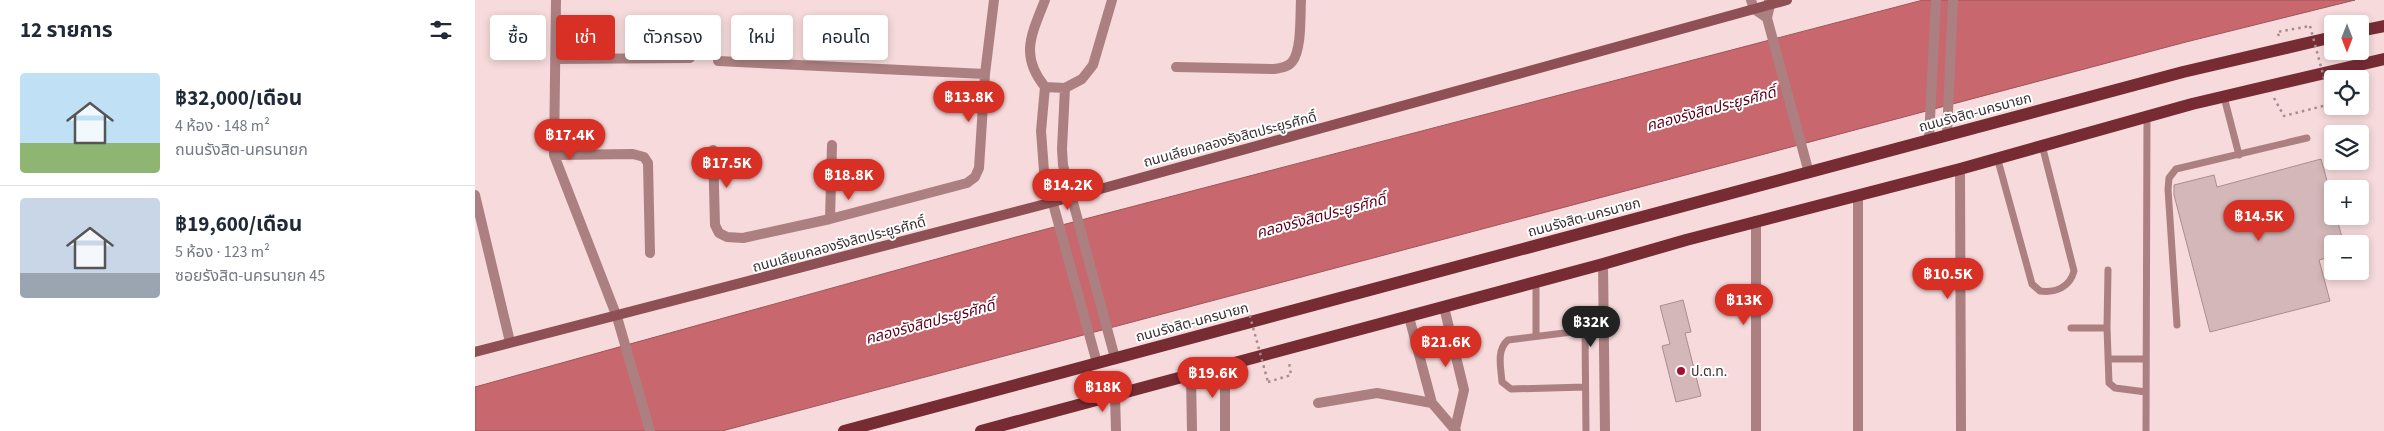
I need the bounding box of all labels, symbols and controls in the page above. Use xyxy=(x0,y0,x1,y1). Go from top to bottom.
text: 12 รายการ xyxy=(20,15,113,45)
chip: ซื้อ xyxy=(490,15,546,60)
chip: เช่า xyxy=(556,15,615,60)
chip: ตัวกรอง xyxy=(625,15,721,60)
chip: ใหม่ xyxy=(731,15,793,60)
chip: คอนโด xyxy=(803,15,888,60)
north arrow xyxy=(2324,15,2369,60)
map controls xyxy=(2324,15,2369,280)
icon: filters xyxy=(427,16,455,44)
button: locate xyxy=(2324,70,2369,115)
pin: ฿13.8K xyxy=(928,80,1010,123)
water label: คลองรังสิตประยูรศักดิ์ xyxy=(1644,81,1782,137)
text: ฿32,000/เดือน xyxy=(175,83,302,113)
text: ฿13.8K xyxy=(944,86,994,108)
street label: ถนนรังสิต-นครนายก xyxy=(1917,88,2034,138)
icon: home xyxy=(60,93,120,153)
street label: ถนนเลียบคลองรังสิตประยูรศักดิ์ xyxy=(1141,107,1319,173)
text: 4 ห้อง · 148 m² xyxy=(175,115,270,137)
pin: ฿17.4K xyxy=(529,119,611,161)
text: ฿17.4K xyxy=(545,124,595,146)
button: layers xyxy=(2324,125,2369,170)
text: ถนนรังสิต-นครนายก xyxy=(175,139,308,161)
pin: ฿17.5K xyxy=(686,146,768,189)
text: ฿17.5K xyxy=(702,152,752,174)
pin: ฿18.8K xyxy=(808,158,890,201)
text: ฿18.8K xyxy=(824,164,874,186)
pin: ฿14.2K xyxy=(1027,168,1109,211)
text: ฿14.2K xyxy=(1043,174,1093,196)
button: + xyxy=(2324,180,2369,225)
water label: คลองรังสิตประยูรศักดิ์ xyxy=(1254,188,1392,244)
street label: ถนนรังสิต-นครนายก xyxy=(1526,193,1643,243)
pin: ฿14.5K xyxy=(2218,200,2300,242)
text: ฿14.5K xyxy=(2234,205,2284,227)
text: ฿19,600/เดือน xyxy=(175,209,302,239)
street label: ถนนเลียบคลองรังสิตประยูรศักดิ์ xyxy=(750,212,928,278)
icon: home xyxy=(60,218,120,278)
button: − xyxy=(2324,235,2369,280)
text: 5 ห้อง · 123 m² xyxy=(175,241,270,263)
pin: ฿10.5K xyxy=(1907,258,1989,300)
text: ฿10.5K xyxy=(1923,263,1973,285)
text: ซอยรังสิต-นครนายก 45 xyxy=(175,265,325,287)
pin: ฿13K xyxy=(1714,284,1774,326)
text: ฿13K xyxy=(1726,289,1762,311)
water label: คลองรังสิตประยูรศักดิ์ xyxy=(863,294,1001,350)
street label: ถนนรังสิต-นครนายก xyxy=(1134,298,1251,348)
pin: ฿32K xyxy=(1561,306,1621,348)
text: ฿32K xyxy=(1573,311,1609,333)
pin: ฿21.6K xyxy=(1405,326,1487,368)
text: ฿21.6K xyxy=(1421,331,1471,353)
pin: ฿19.6K xyxy=(1172,356,1254,399)
text: ฿19.6K xyxy=(1188,362,1238,384)
place label: ป.ต.ท. xyxy=(1691,362,1727,382)
marker: ป.ต.ท. xyxy=(1675,365,1687,377)
pin: ฿18K xyxy=(1073,370,1133,413)
text: ฿18K xyxy=(1085,376,1121,398)

